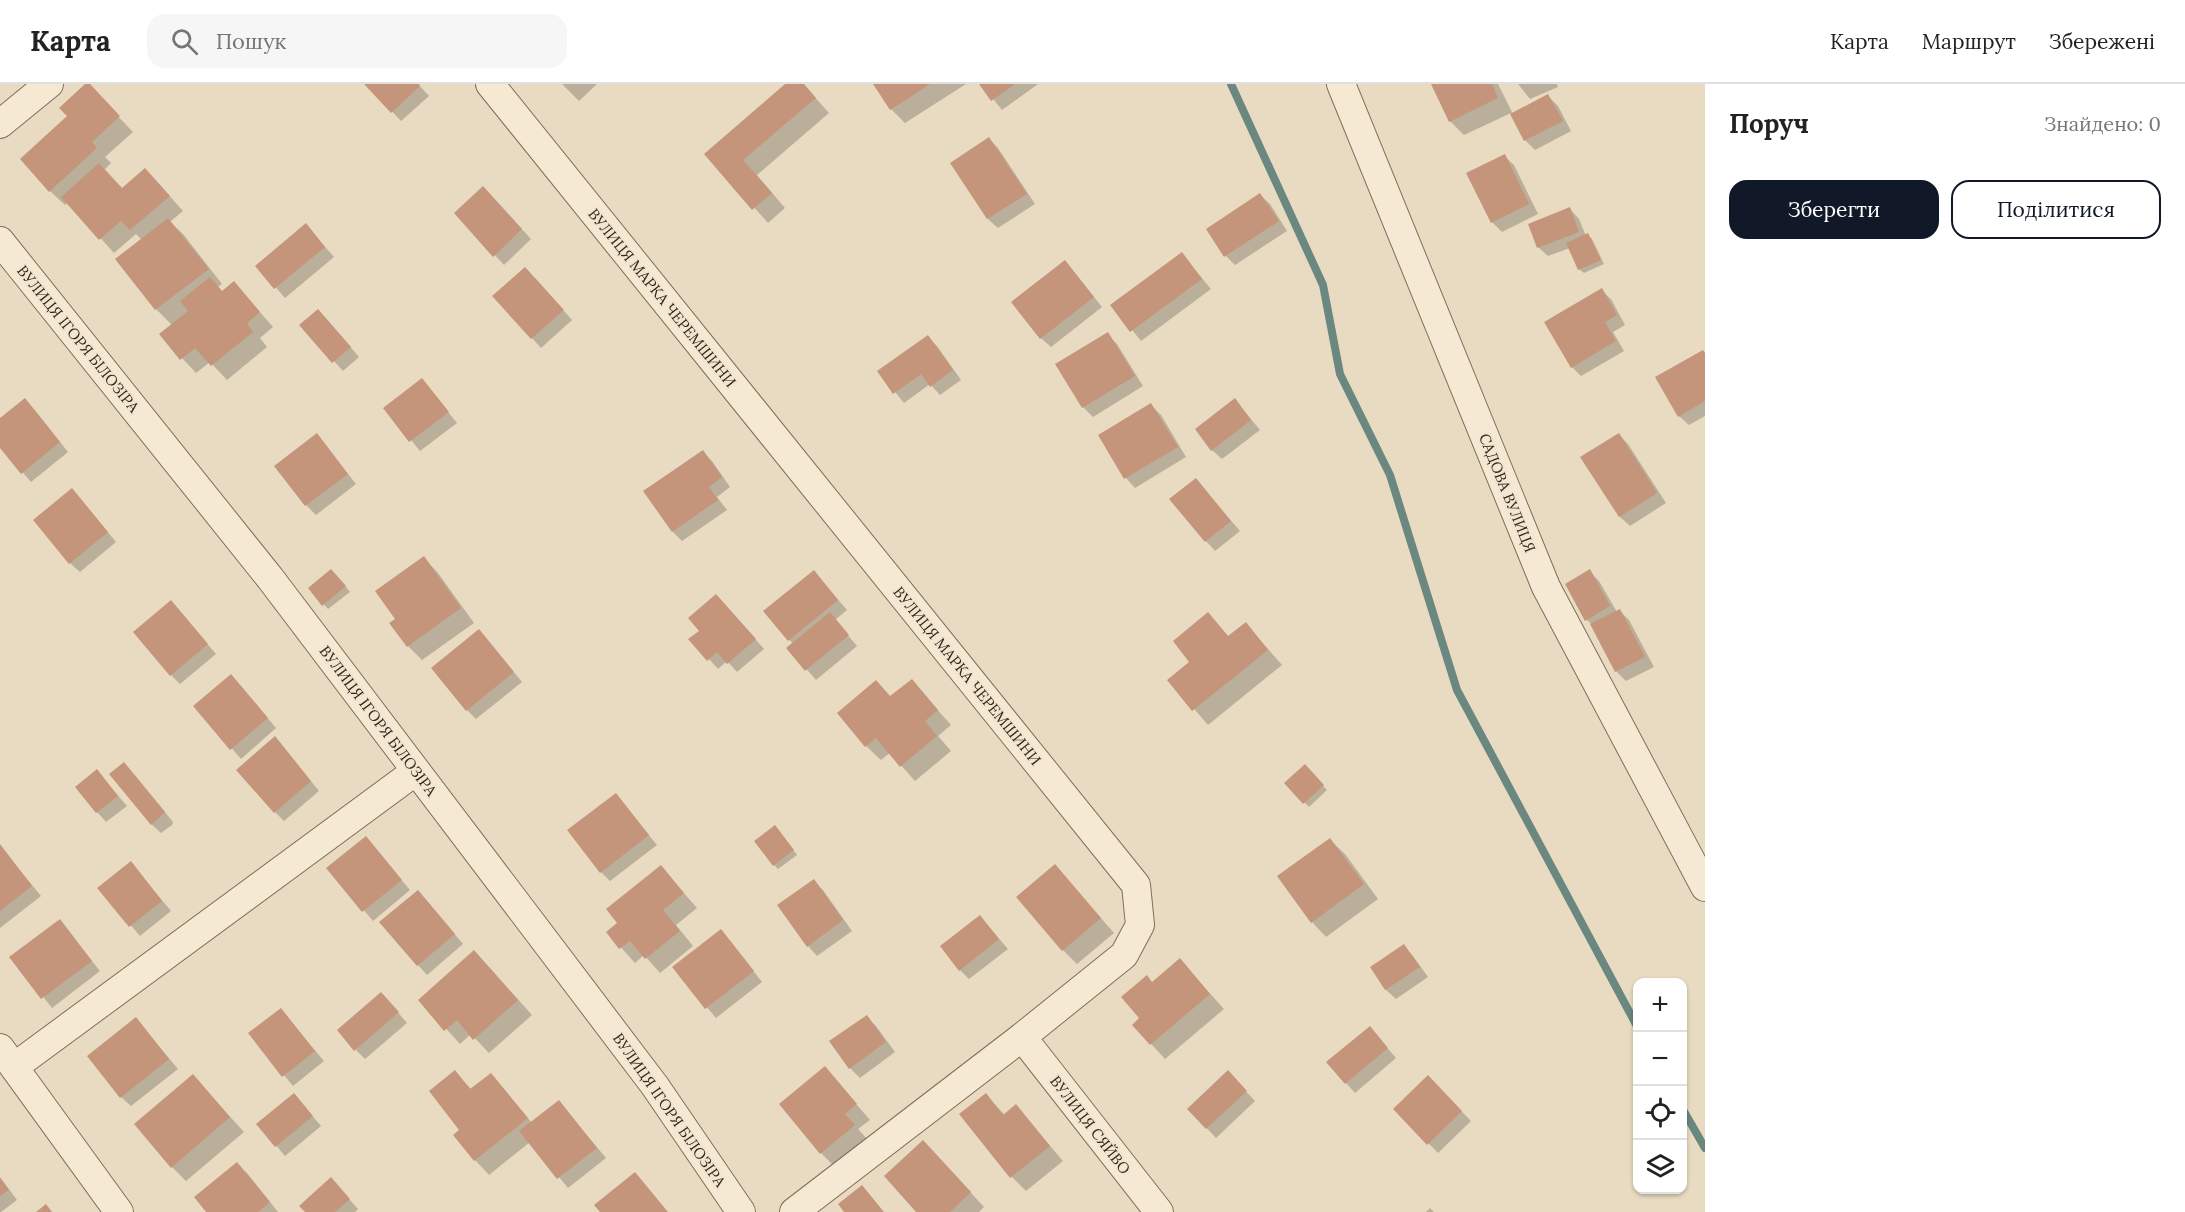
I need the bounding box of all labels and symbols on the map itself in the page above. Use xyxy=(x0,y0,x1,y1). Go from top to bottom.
street label: ВУЛИЦЯ МАРКА ЧЕРЕМШИНИ xyxy=(584,204,740,391)
street label: ВУЛИЦЯ ІГОРЯ БІЛОЗІРА xyxy=(13,261,144,416)
street label: САДОВА ВУЛИЦЯ xyxy=(1475,431,1540,555)
street label: ВУЛИЦЯ МАРКА ЧЕРЕМШИНИ xyxy=(889,582,1045,769)
street label: ВУЛИЦЯ ІГОРЯ БІЛОЗІРА xyxy=(316,642,442,800)
street label: ВУЛИЦЯ ІГОРЯ БІЛОЗІРА xyxy=(609,1029,730,1191)
street label: ВУЛИЦЯ СЯЙВО xyxy=(1046,1072,1135,1178)

